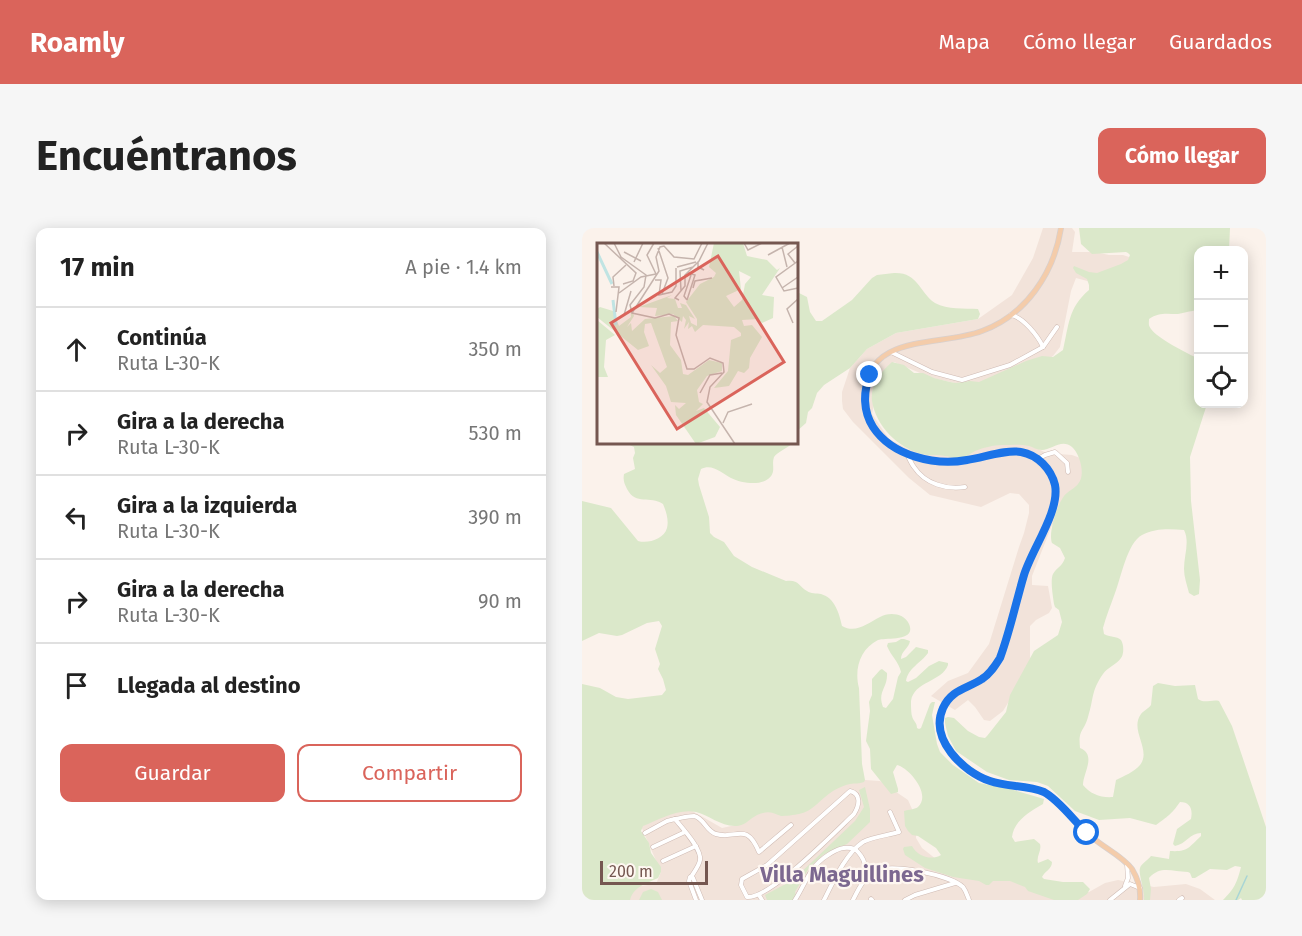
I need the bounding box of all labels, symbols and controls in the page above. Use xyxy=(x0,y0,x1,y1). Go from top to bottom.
text: Roamly xyxy=(30,26,124,59)
text: Mapa xyxy=(938,29,990,55)
text: Cómo llegar xyxy=(1023,29,1136,55)
text: Guardados xyxy=(1169,29,1272,55)
button: Cómo llegar xyxy=(1098,128,1266,184)
text: Encuéntranos xyxy=(36,131,297,181)
inset map xyxy=(597,243,798,444)
map controls xyxy=(1194,246,1248,408)
button: + xyxy=(1194,246,1248,300)
text: 17 min xyxy=(60,252,135,283)
text: A pie · 1.4 km xyxy=(405,255,522,279)
button: − xyxy=(1194,300,1248,354)
text: Continúa xyxy=(117,324,207,351)
icon: ahead xyxy=(60,333,93,366)
text: 350 m xyxy=(468,337,522,361)
text: Ruta L-30-K xyxy=(117,351,220,375)
button: locate xyxy=(1194,354,1248,408)
route end xyxy=(856,361,882,387)
text: Gira a la derecha xyxy=(117,408,285,435)
icon: right xyxy=(60,417,93,450)
text: 530 m xyxy=(469,421,522,445)
text: Ruta L-30-K xyxy=(117,435,220,459)
text: Gira a la izquierda xyxy=(117,492,297,519)
icon: left xyxy=(60,501,93,534)
text: 390 m xyxy=(468,505,522,529)
text: Ruta L-30-K xyxy=(117,519,220,543)
text: Gira a la derecha xyxy=(117,576,285,603)
icon: right xyxy=(60,585,93,618)
text: 90 m xyxy=(478,589,522,613)
text: Ruta L-30-K xyxy=(117,603,220,627)
icon: arrive xyxy=(60,669,93,702)
text: Llegada al destino xyxy=(117,672,301,699)
button: Guardar xyxy=(60,744,285,802)
button: Compartir xyxy=(297,744,522,802)
route start xyxy=(1073,819,1099,845)
scale bar xyxy=(600,858,708,886)
district label: Villa Maguillines xyxy=(759,861,924,888)
text: 200 m xyxy=(609,862,653,881)

